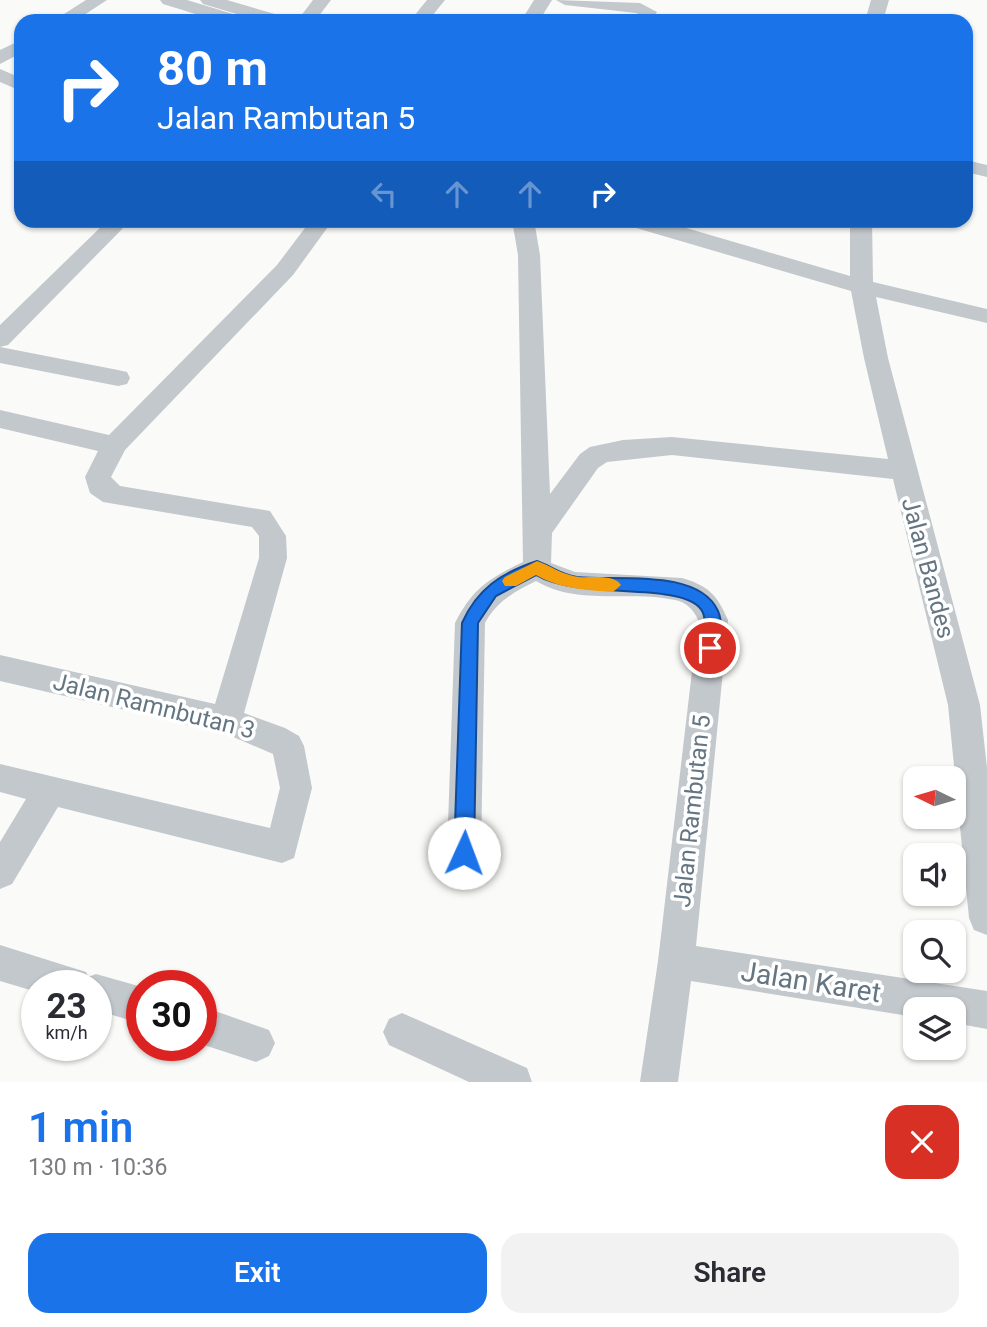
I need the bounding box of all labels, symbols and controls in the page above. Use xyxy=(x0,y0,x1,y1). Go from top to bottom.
text: 80 m xyxy=(157,40,268,97)
icon: right xyxy=(42,42,133,133)
text: Jalan Rambutan 5 xyxy=(157,99,415,137)
icon: left xyxy=(365,175,403,213)
icon: ahead xyxy=(438,175,476,213)
icon: ahead xyxy=(511,175,549,213)
icon: right xyxy=(584,175,622,213)
street label: Jalan Bandes xyxy=(896,495,960,641)
pin xyxy=(680,618,740,678)
icon: arrive xyxy=(691,629,729,667)
street label: Jalan Ramnbutan 3 xyxy=(50,667,258,745)
street label: Jalan Rambutan 5 xyxy=(668,713,716,909)
north arrow xyxy=(903,766,966,830)
map controls xyxy=(903,766,966,1060)
position arrow xyxy=(427,816,501,890)
button: sound xyxy=(903,843,966,906)
button: search xyxy=(903,920,966,983)
street label: Jalan Karet xyxy=(739,955,883,1009)
speed limit sign: 30 xyxy=(126,970,217,1061)
text: 23 xyxy=(46,986,87,1027)
button: layers xyxy=(903,997,966,1060)
text: km/h xyxy=(45,1022,88,1043)
text: 1 min xyxy=(28,1103,133,1152)
button: close xyxy=(885,1105,959,1179)
text: 130 m · 10:36 xyxy=(28,1154,167,1181)
button: Exit xyxy=(28,1233,487,1313)
button: Share xyxy=(501,1233,959,1313)

